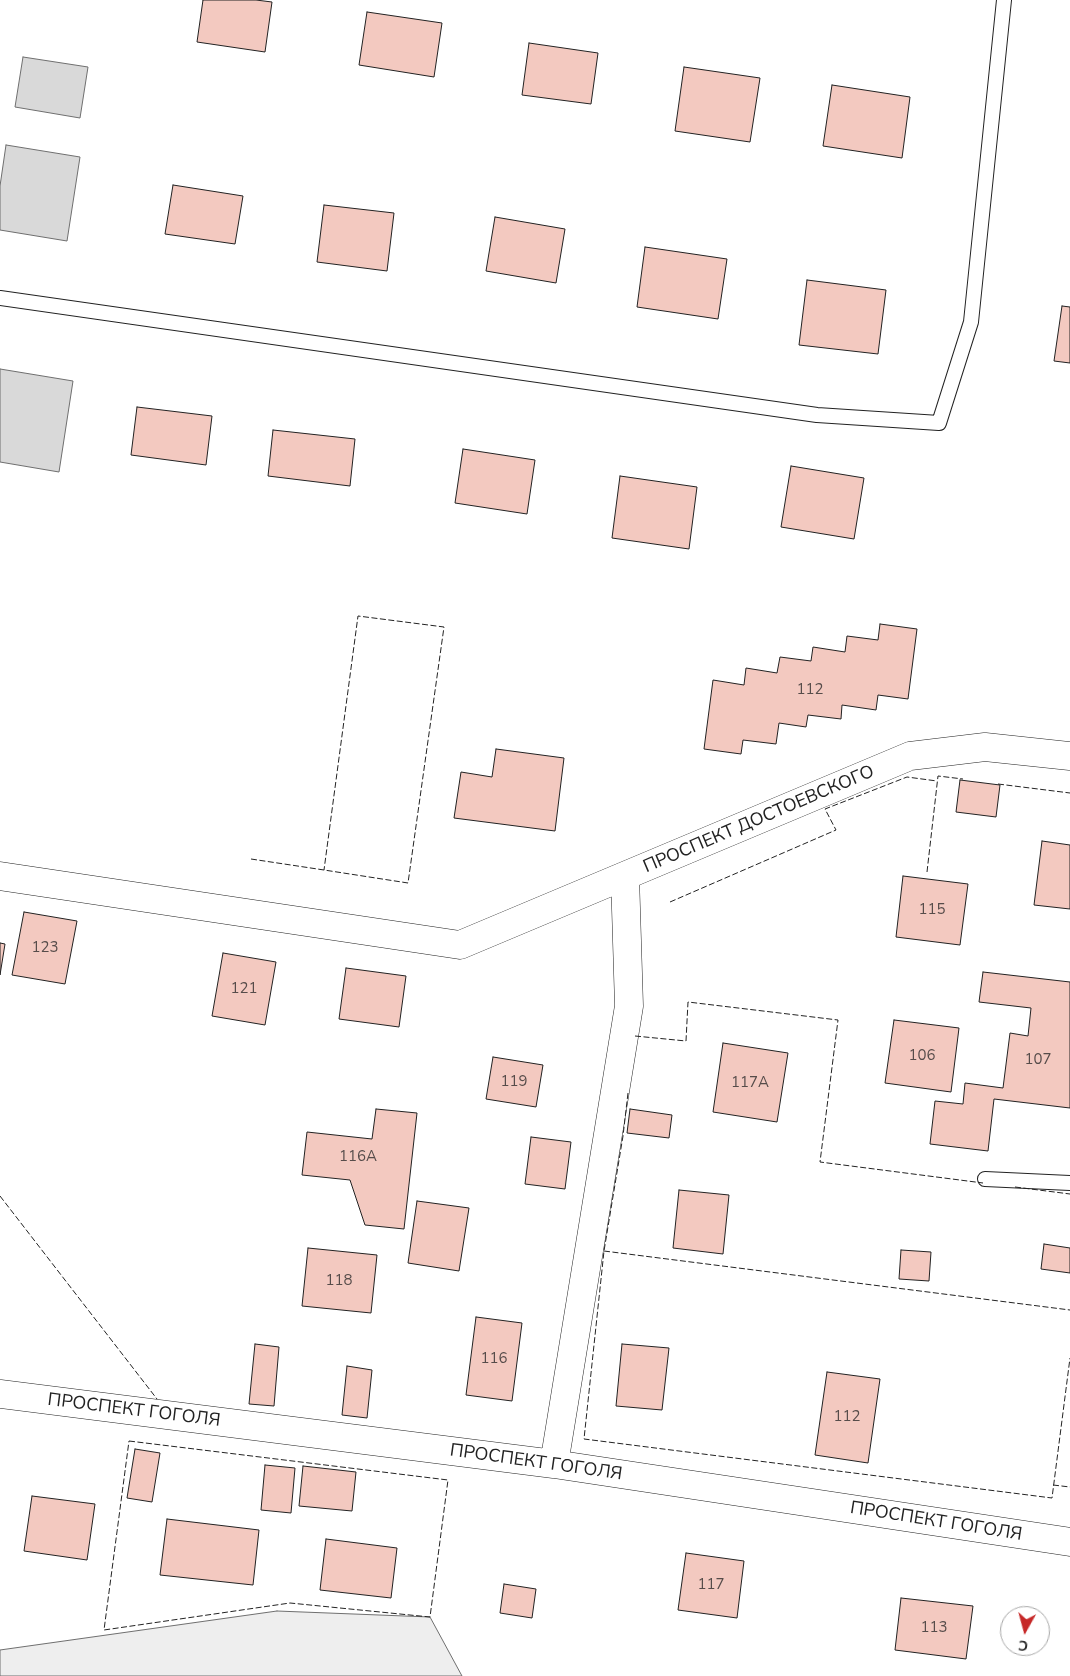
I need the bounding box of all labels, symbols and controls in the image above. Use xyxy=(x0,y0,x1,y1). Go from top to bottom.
house number: 112 xyxy=(797,681,823,699)
street label: ПРОСПЕКТ ДОСТОЕВСКОГО xyxy=(640,761,878,879)
house number: 115 xyxy=(919,901,945,919)
house number: 123 xyxy=(32,939,58,957)
house number: 121 xyxy=(231,980,257,998)
house number: 106 xyxy=(909,1047,935,1065)
house number: 107 xyxy=(1025,1051,1051,1069)
house number: 119 xyxy=(501,1073,527,1091)
house number: 117А xyxy=(731,1074,769,1092)
house number: 116А xyxy=(339,1148,377,1166)
house number: 118 xyxy=(326,1272,352,1290)
house number: 116 xyxy=(481,1350,507,1368)
street label: ПРОСПЕКТ ГОГОЛЯ xyxy=(46,1390,222,1432)
house number: 112 xyxy=(834,1408,860,1426)
street label: ПРОСПЕКТ ГОГОЛЯ xyxy=(448,1440,624,1486)
street label: ПРОСПЕКТ ГОГОЛЯ xyxy=(848,1498,1024,1546)
house number: 117 xyxy=(698,1576,724,1594)
north arrow xyxy=(1000,1606,1050,1656)
house number: 113 xyxy=(921,1619,947,1637)
text: С xyxy=(1017,1635,1029,1655)

